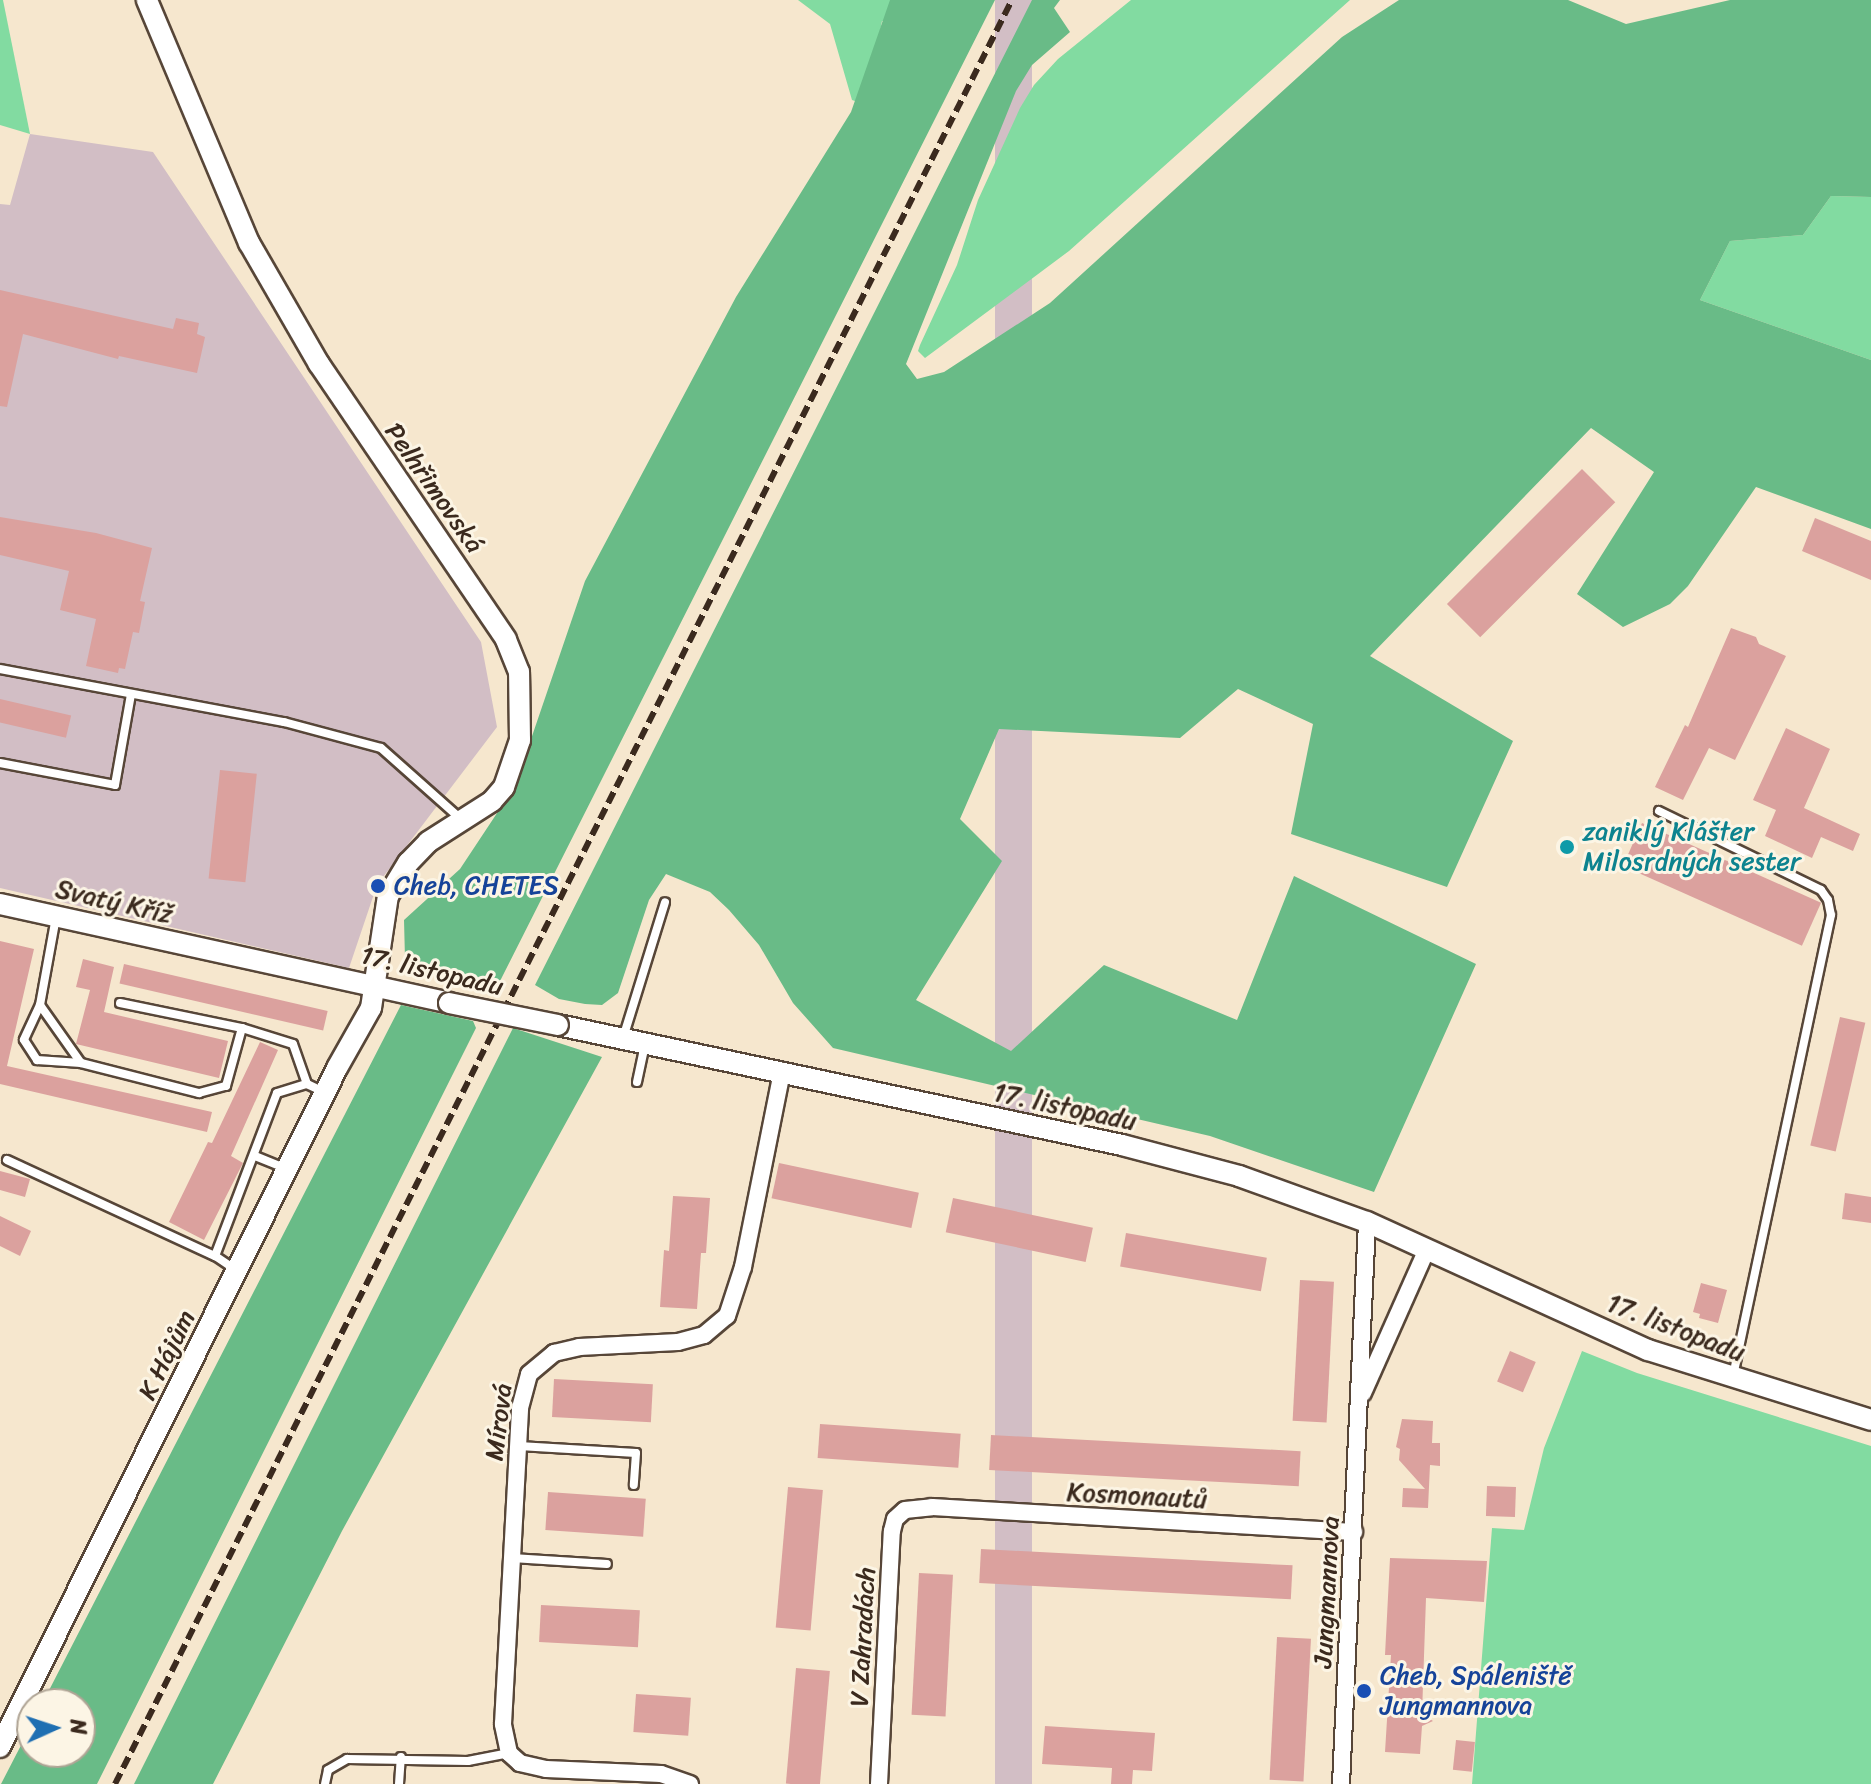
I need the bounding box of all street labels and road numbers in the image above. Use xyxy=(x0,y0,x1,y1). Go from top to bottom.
street label: Pelhřimovská xyxy=(378,417,490,559)
street label: Svatý Kříž xyxy=(52,873,176,931)
street label: 17. listopadu xyxy=(358,939,506,1003)
street label: 17. listopadu xyxy=(991,1077,1139,1137)
street label: 17. listopadu xyxy=(1603,1287,1749,1369)
street label: K Hájům xyxy=(132,1305,202,1405)
street label: Mírová xyxy=(479,1382,519,1462)
street label: Kosmonautů xyxy=(1066,1477,1208,1515)
street label: Jungmannova xyxy=(1307,1515,1347,1669)
street label: V Zahradách xyxy=(844,1566,882,1708)

